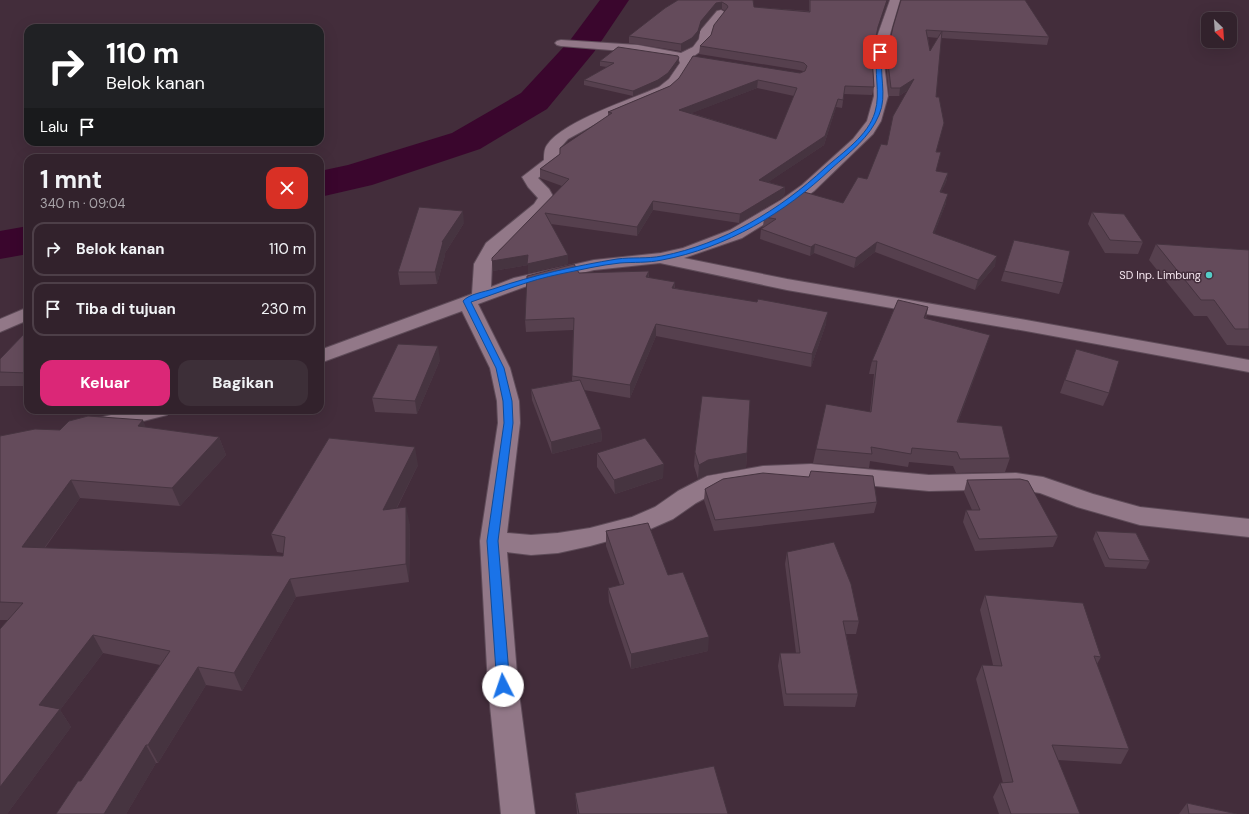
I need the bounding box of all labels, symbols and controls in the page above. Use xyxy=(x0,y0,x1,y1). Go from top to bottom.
north arrow xyxy=(1201,12,1237,48)
map controls xyxy=(1201,12,1237,48)
text: 110 m xyxy=(106,35,179,72)
pin xyxy=(863,35,897,69)
icon: right xyxy=(40,40,92,92)
icon: arrive xyxy=(869,41,891,63)
text: Belok kanan xyxy=(106,71,205,95)
icon: arrive xyxy=(76,116,98,138)
text: Lalu xyxy=(40,117,68,137)
text: 1 mnt xyxy=(40,164,102,195)
button: close xyxy=(266,167,308,209)
text: 340 m · 09:04 xyxy=(40,195,125,212)
icon: right xyxy=(42,238,64,260)
text: Belok kanan xyxy=(76,239,164,259)
text: 110 m xyxy=(269,239,306,259)
place label: SD Inp. Limbung xyxy=(1119,268,1201,282)
marker: SD Inp. Limbung xyxy=(1204,270,1214,280)
icon: arrive xyxy=(42,298,64,320)
text: Tiba di tujuan xyxy=(76,299,176,319)
text: 230 m xyxy=(261,299,306,319)
button: Keluar xyxy=(40,360,170,406)
button: Bagikan xyxy=(178,360,308,406)
position arrow xyxy=(482,665,524,707)

